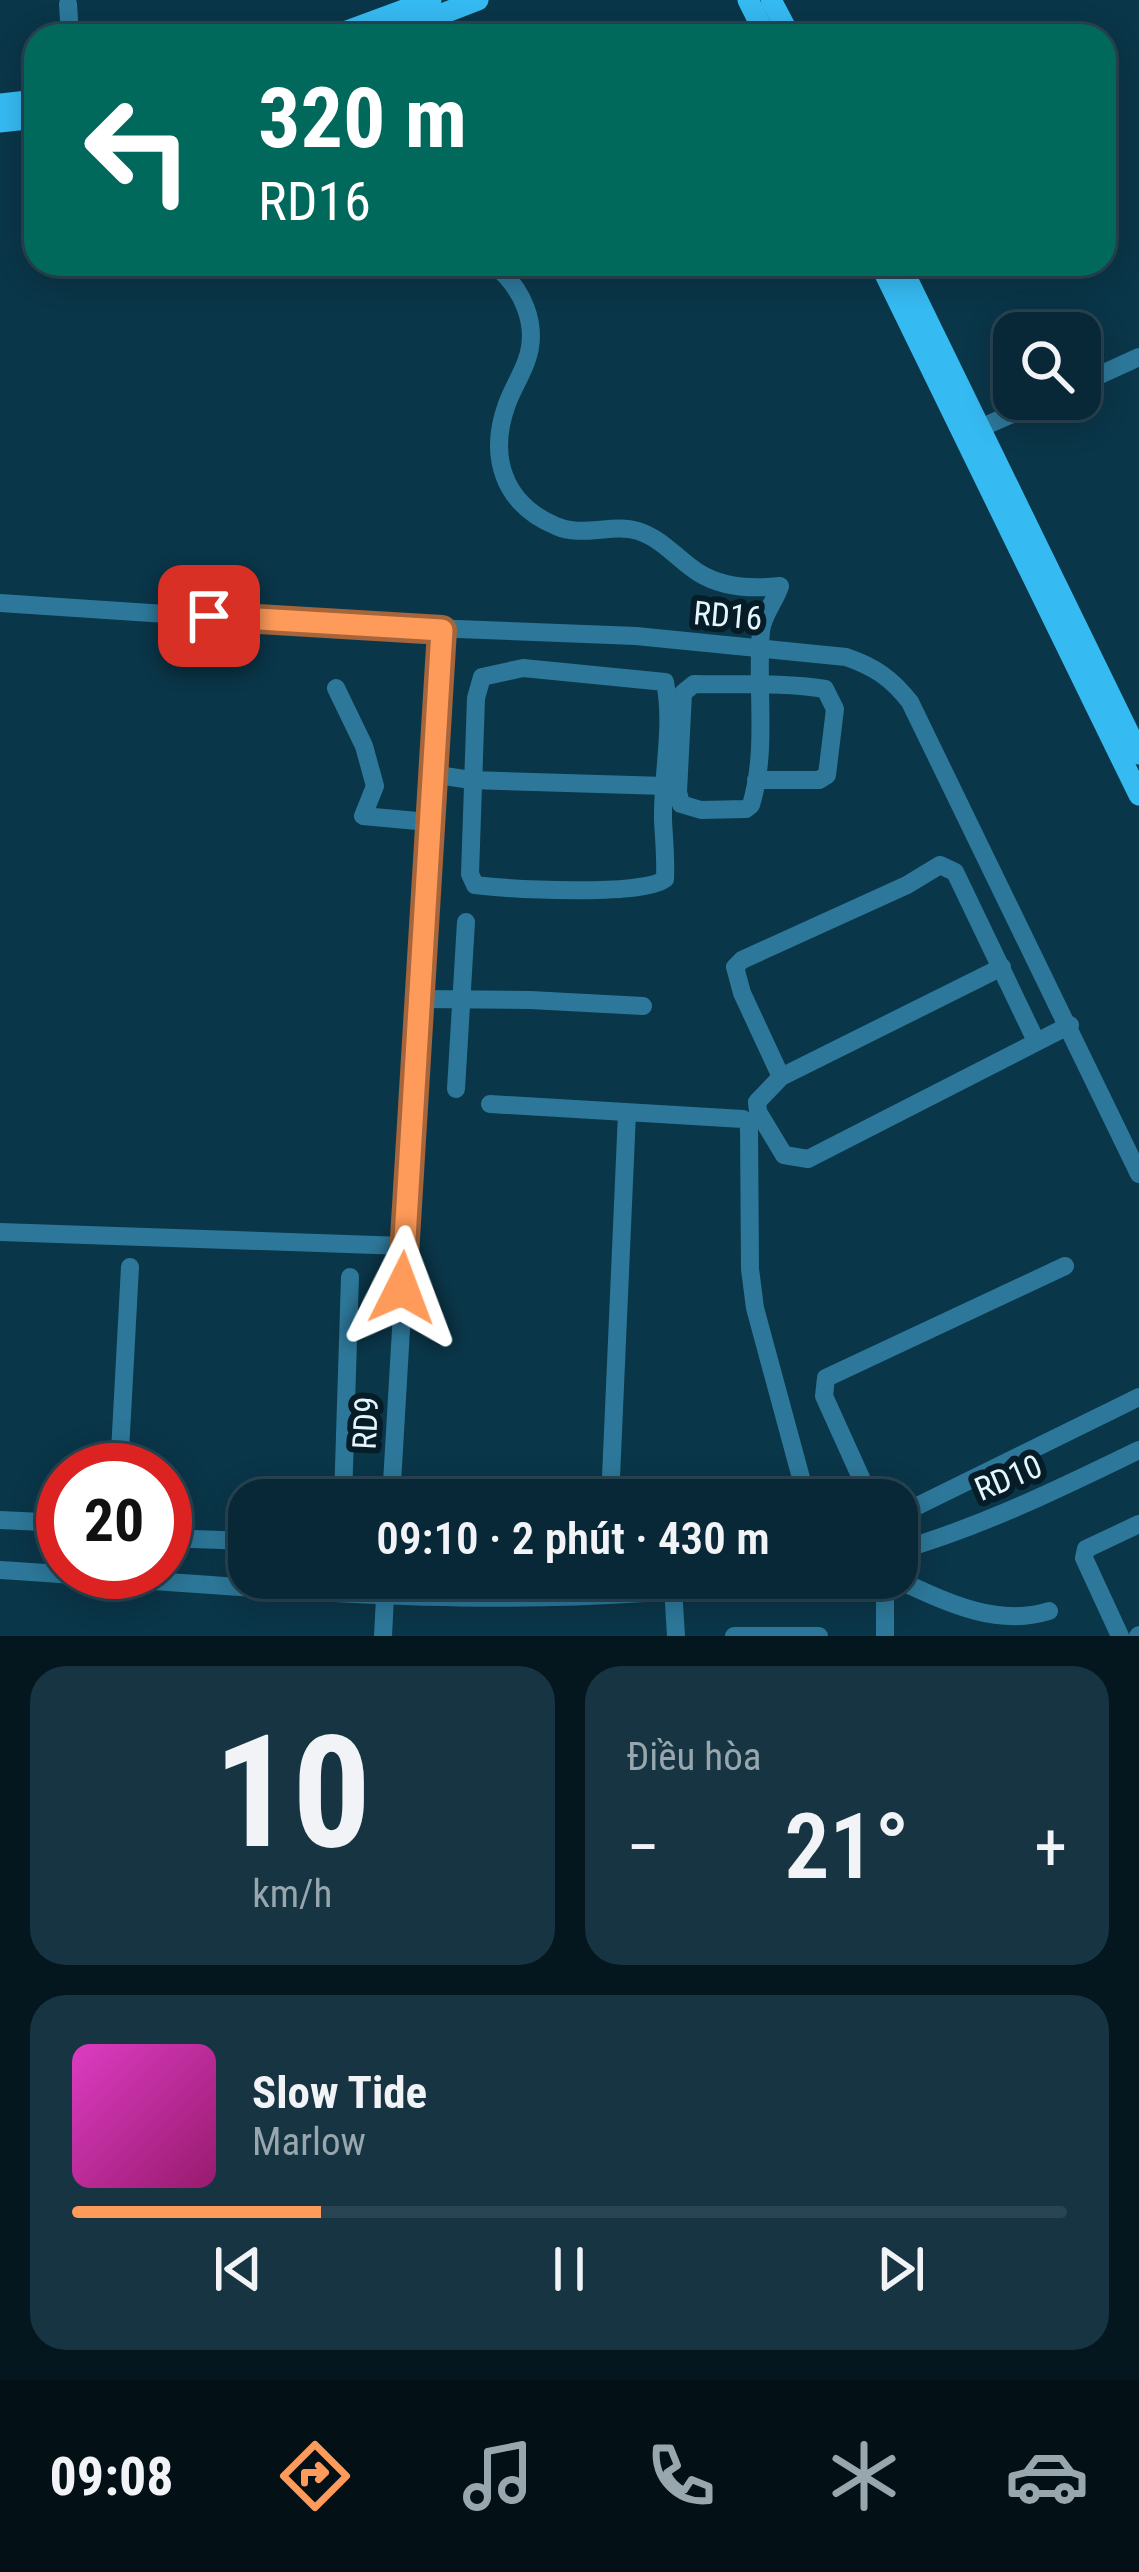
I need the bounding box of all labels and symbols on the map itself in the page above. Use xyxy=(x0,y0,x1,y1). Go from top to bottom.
pin xyxy=(158,565,260,667)
street label: RD16 xyxy=(692,593,764,638)
position arrow xyxy=(339,1225,465,1351)
street label: RD9 xyxy=(345,1396,386,1450)
speed limit sign: 20 xyxy=(36,1443,192,1599)
street label: RD10 xyxy=(969,1446,1048,1509)

